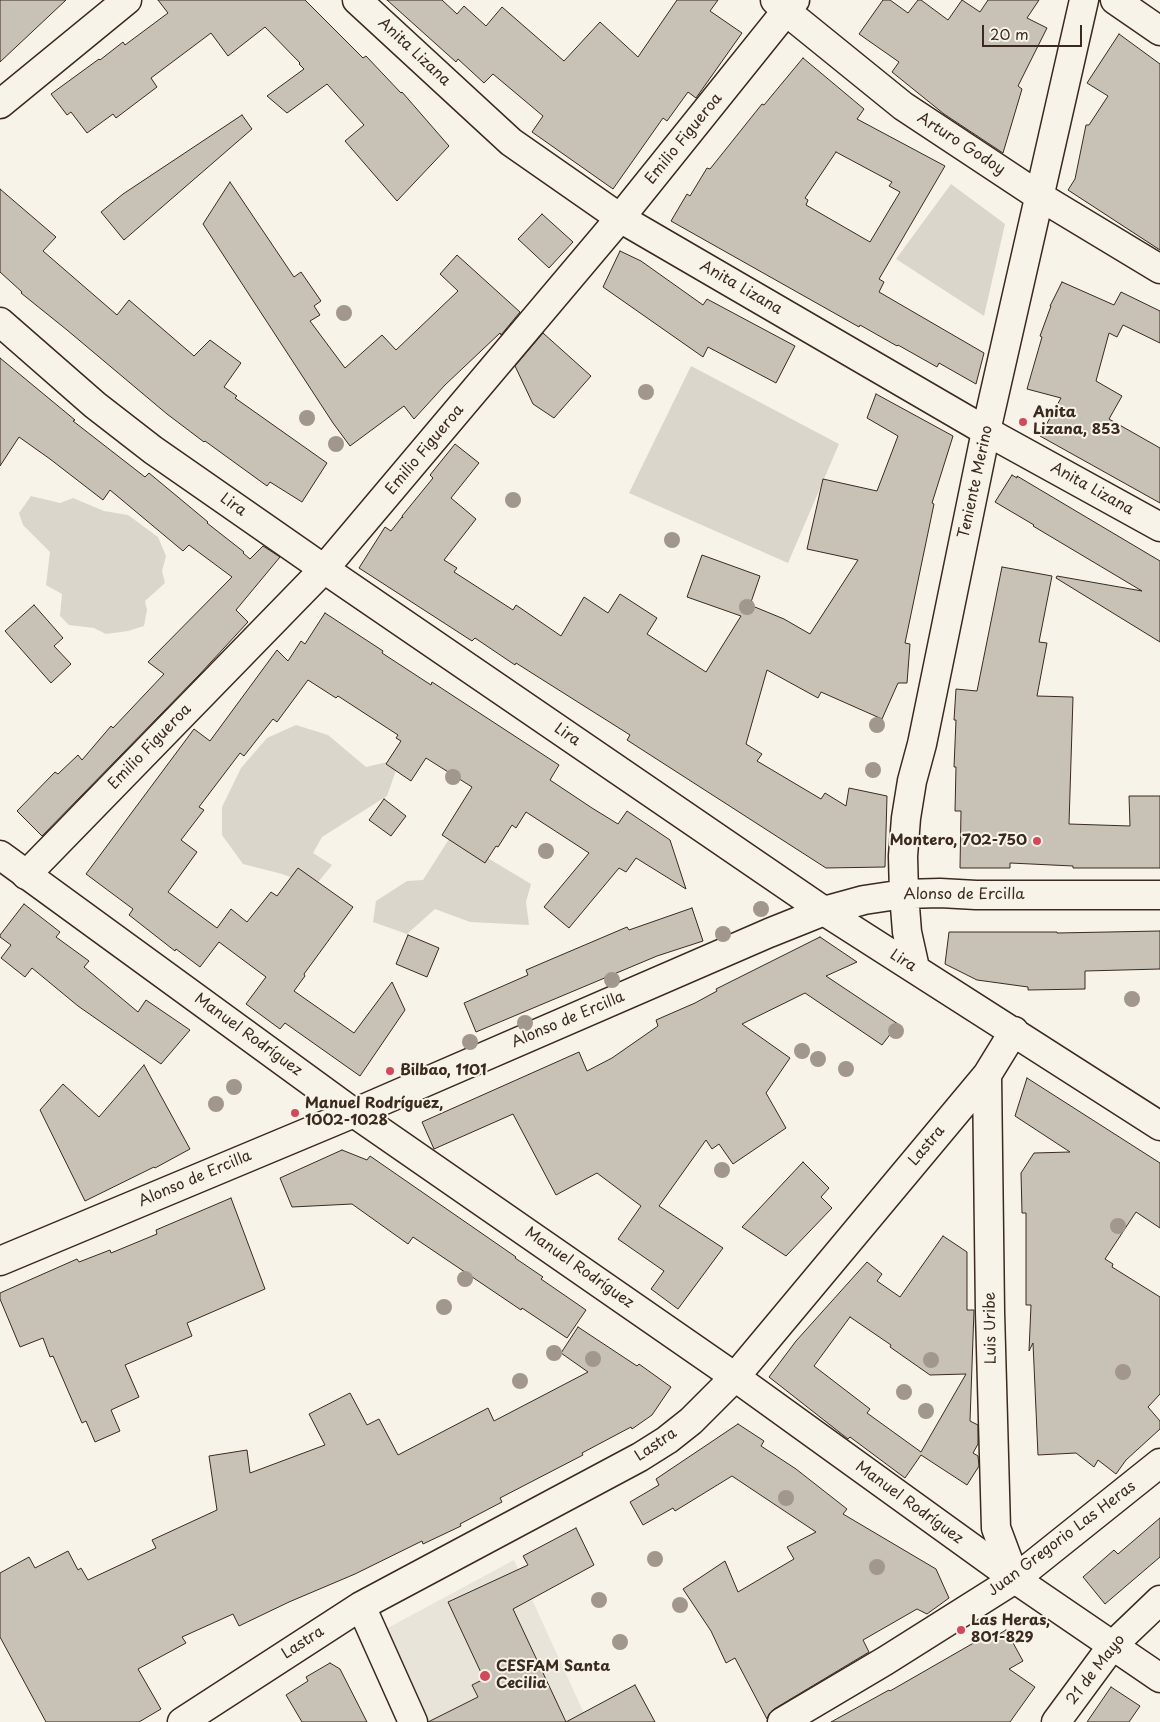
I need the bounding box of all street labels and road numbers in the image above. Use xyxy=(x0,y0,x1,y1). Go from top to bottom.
street label: Anita Lizana xyxy=(374,14,454,90)
street label: Emilio Figueroa xyxy=(642,90,726,188)
street label: Arturo Godoy xyxy=(914,109,1008,179)
street label: Anita Lizana xyxy=(697,257,785,319)
street label: Emilio Figueroa xyxy=(382,401,468,499)
street label: Teniente Merino xyxy=(955,424,997,540)
street label: Anita Lizana xyxy=(1047,459,1137,519)
street label: Lira xyxy=(217,490,249,520)
street label: Emilio Figueroa xyxy=(105,701,195,793)
street label: Lira xyxy=(551,720,583,750)
street label: Alonso de Ercilla xyxy=(903,886,1025,904)
street label: Lira xyxy=(887,946,919,976)
street label: Alonso de Ercilla xyxy=(509,988,627,1052)
street label: Manuel Rodríguez xyxy=(191,990,305,1080)
street label: Lastra xyxy=(905,1122,949,1170)
street label: Alonso de Ercilla xyxy=(136,1147,254,1211)
street label: Manuel Rodríguez xyxy=(521,1224,637,1312)
street label: Luis Uribe xyxy=(981,1292,1001,1364)
street label: Lastra xyxy=(632,1424,680,1466)
street label: Manuel Rodríguez xyxy=(852,1458,966,1548)
street label: Juan Gregorio Las Heras xyxy=(985,1478,1139,1600)
street label: Lastra xyxy=(278,1623,328,1663)
street label: 21 de Mayo xyxy=(1063,1631,1129,1709)

